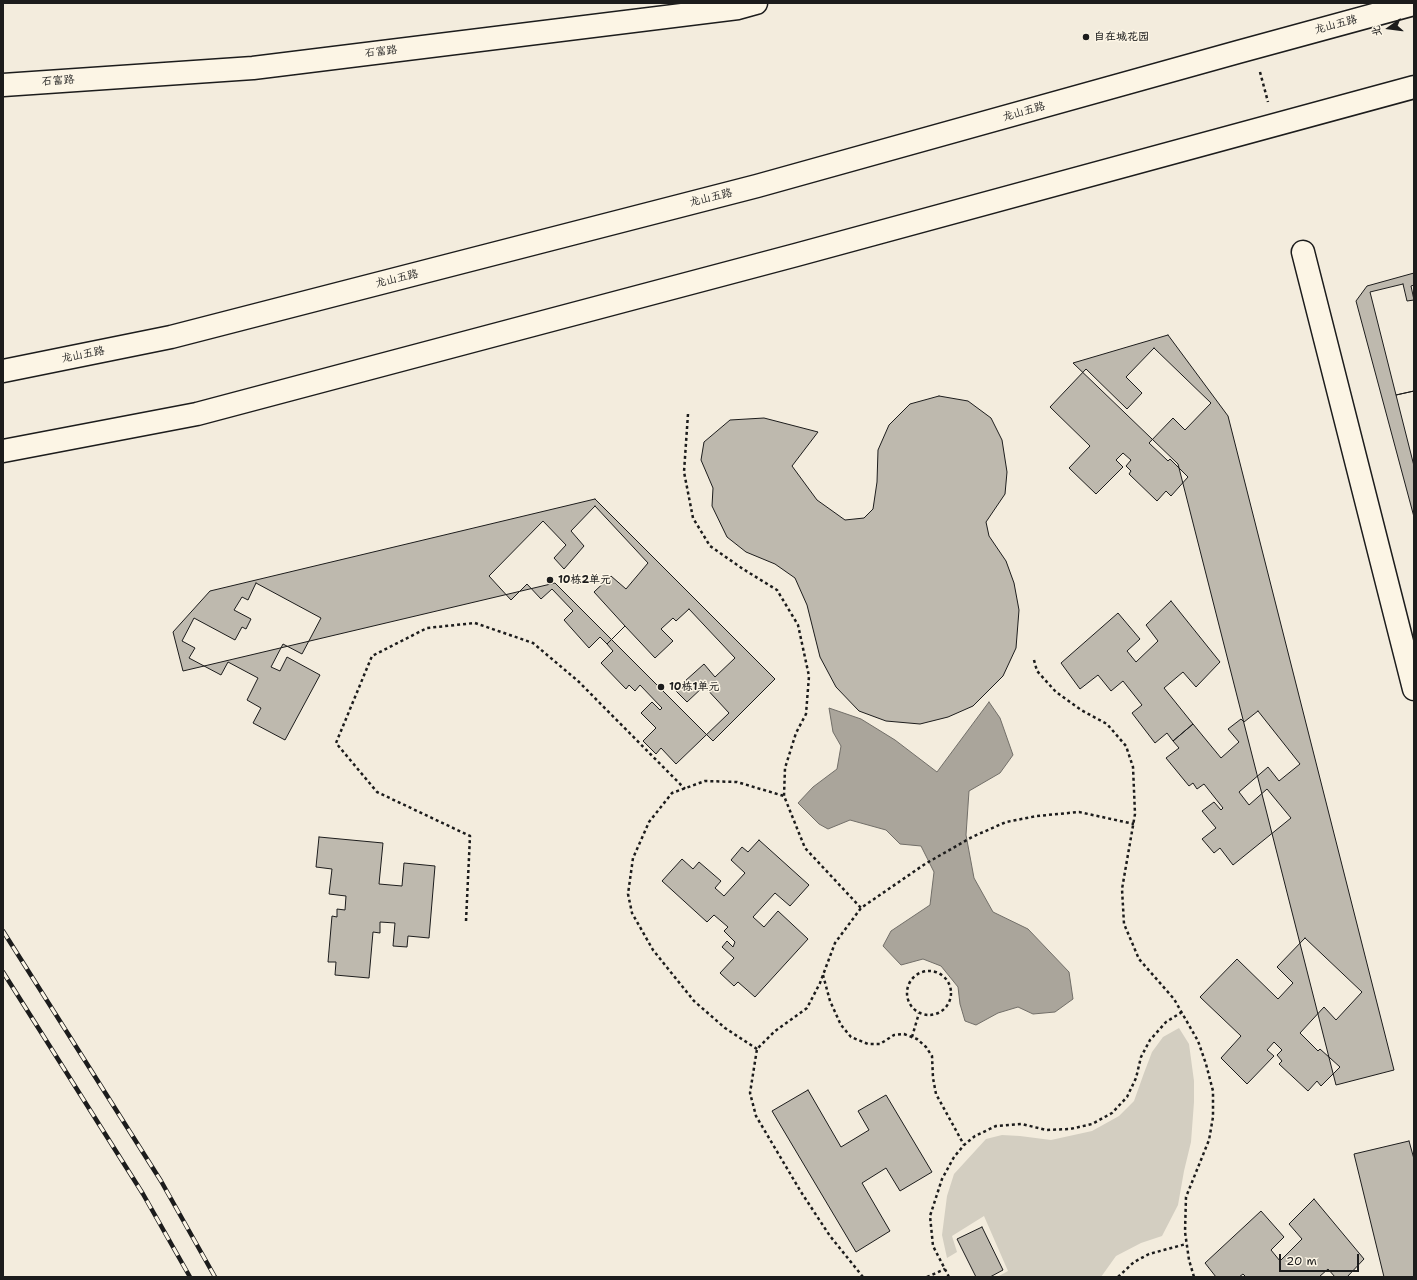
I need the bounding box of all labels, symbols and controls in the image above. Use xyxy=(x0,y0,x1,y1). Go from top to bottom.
north arrow xyxy=(1369,8,1409,48)
street label: 龙山五路 xyxy=(1313,13,1359,37)
text: 北 xyxy=(1368,24,1385,38)
place label: 自在城花园 xyxy=(1094,30,1149,44)
marker: 自在城花园 xyxy=(1081,32,1091,42)
street label: 石富路 xyxy=(364,43,398,61)
street label: 石富路 xyxy=(41,73,75,89)
street label: 龙山五路 xyxy=(1001,100,1047,124)
street label: 龙山五路 xyxy=(688,186,734,210)
street label: 龙山五路 xyxy=(374,267,420,291)
street label: 龙山五路 xyxy=(60,344,106,366)
place label: 10栋2单元 xyxy=(558,573,611,587)
marker: 10栋2单元 xyxy=(545,575,555,585)
place label: 10栋1单元 xyxy=(669,680,719,694)
marker: 10栋1单元 xyxy=(656,682,666,692)
scale bar xyxy=(1281,1246,1361,1272)
text: 20 m xyxy=(1286,1253,1317,1269)

